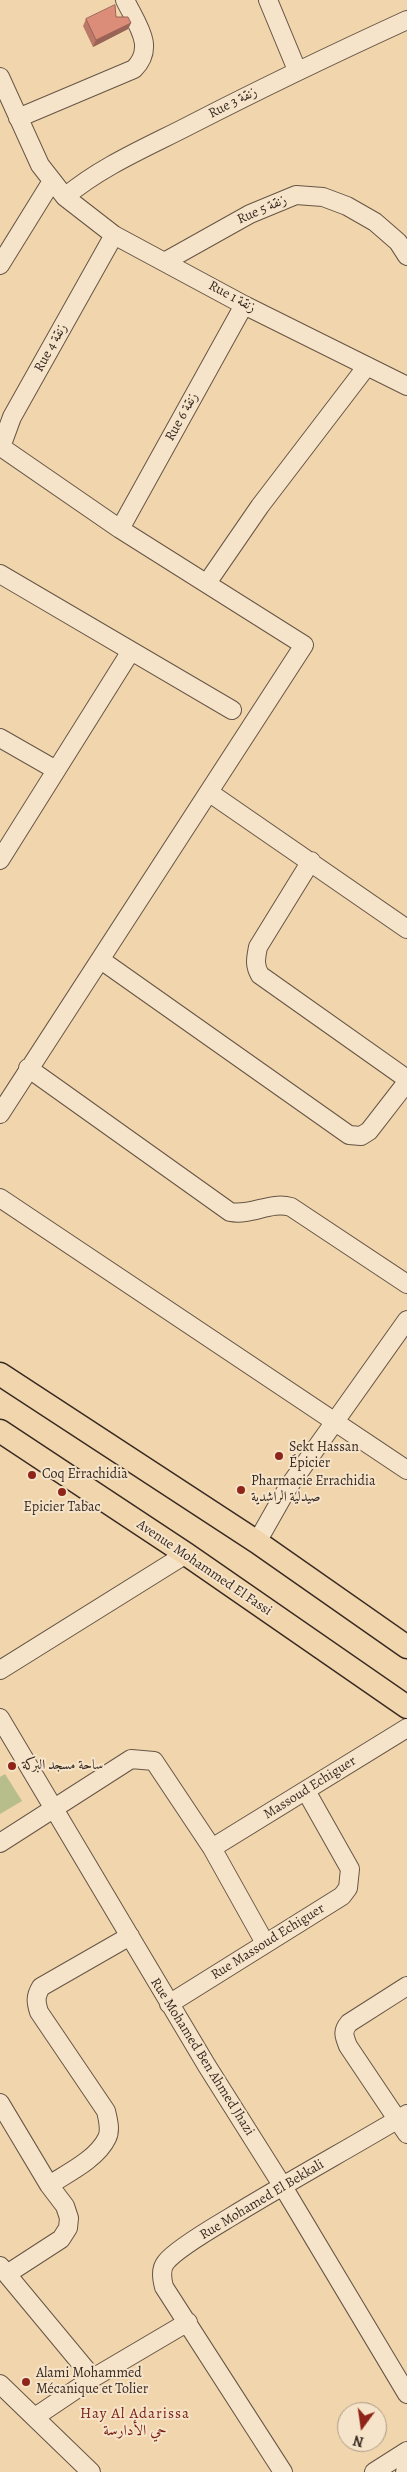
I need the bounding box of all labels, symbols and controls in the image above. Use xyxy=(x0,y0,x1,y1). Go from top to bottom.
street label: Rue 3 زنقة xyxy=(206,84,260,122)
street label: Rue 5 زنقة xyxy=(235,192,289,228)
street label: Rue 1 زنقة xyxy=(205,278,259,316)
street label: Rue 4 زنقة xyxy=(31,321,71,375)
street label: Rue 6 زنقة xyxy=(162,390,202,444)
place label: Sekt Hassan Épicier xyxy=(289,1440,359,1472)
marker: Sekt Hassan Épicier xyxy=(273,1450,285,1462)
place label: Coq Errachidia xyxy=(42,1467,128,1483)
marker: Coq Errachidia xyxy=(26,1469,38,1481)
place label: Pharmacie Errachidia صيدلية الراشدية xyxy=(251,1474,375,1506)
marker: Pharmacie Errachidia صيدلية الراشدية xyxy=(235,1484,247,1496)
marker: Epicier Tabac xyxy=(56,1486,68,1498)
place label: Epicier Tabac xyxy=(24,1500,100,1516)
street label: Avenue Mohammed El Fassi xyxy=(133,1516,275,1620)
street label: Massoud Echiguer xyxy=(261,1753,359,1823)
place label: ساحة مسجد البركة xyxy=(22,1758,103,1774)
marker: ساحة مسجد البركة xyxy=(6,1760,18,1772)
street label: Rue Massoud Echiguer xyxy=(208,1900,328,1984)
street label: Rue Mohamed Ben Ahmed Jhazi xyxy=(146,1975,258,2139)
street label: Rue Mohamed El Bekkali xyxy=(197,2156,327,2244)
place label: Alami Mohammed Mécanique et Tolier xyxy=(36,2366,148,2398)
marker: Alami Mohammed Mécanique et Tolier xyxy=(20,2376,32,2388)
north arrow xyxy=(337,2402,387,2452)
district label: Hay Al Adarissa حي الأدارسة xyxy=(78,2405,192,2440)
text: N xyxy=(351,2431,366,2452)

